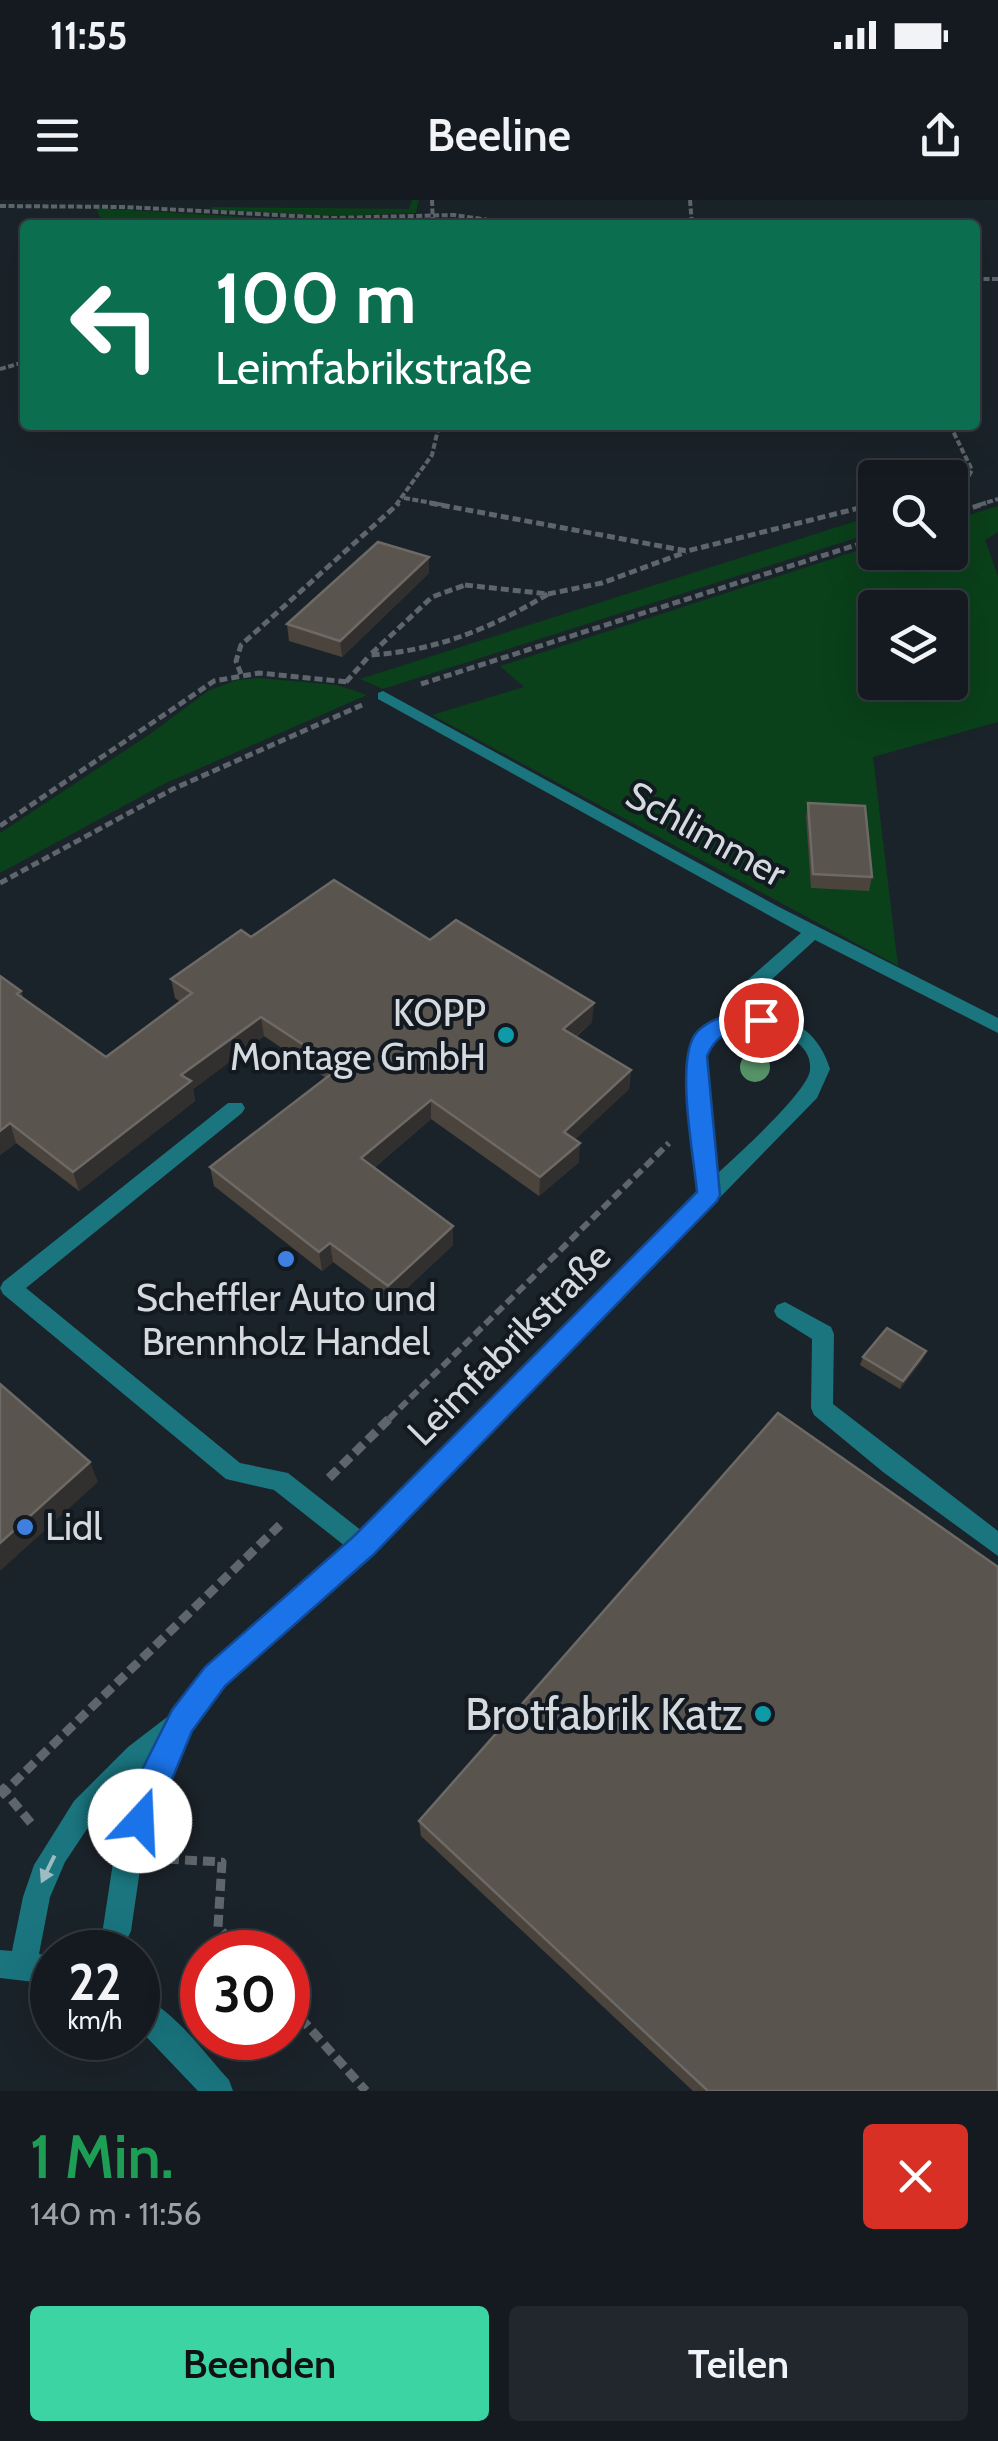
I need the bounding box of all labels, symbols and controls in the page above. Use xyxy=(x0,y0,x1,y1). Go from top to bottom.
text: 11:55 xyxy=(50,12,127,59)
icon: menu xyxy=(30,108,85,163)
text: Beeline xyxy=(427,108,571,162)
icon: share xyxy=(913,108,968,163)
text: 100 m xyxy=(215,255,416,341)
icon: left xyxy=(50,260,180,390)
text: Leimfabrikstraße xyxy=(215,341,532,395)
map controls xyxy=(858,460,968,700)
button: search xyxy=(858,460,968,570)
button: layers xyxy=(858,590,968,700)
street label: Schlimmer xyxy=(618,771,794,897)
pin xyxy=(719,978,804,1063)
place label: KOPP Montage GmbH xyxy=(230,989,486,1080)
icon: arrive xyxy=(734,993,789,1048)
marker: KOPP Montage GmbH xyxy=(495,1024,517,1046)
street label: Leimfabrikstraße xyxy=(397,1232,620,1455)
marker: Scheffler Auto und Brennholz Handel xyxy=(275,1248,297,1270)
place label: Scheffler Auto und Brennholz Handel xyxy=(136,1274,436,1365)
place label: Lidl xyxy=(45,1503,102,1550)
marker: Lidl xyxy=(14,1516,36,1538)
place label: Brotfabrik Katz xyxy=(465,1687,743,1741)
marker: Brotfabrik Katz xyxy=(752,1703,774,1725)
position arrow xyxy=(88,1769,192,1873)
one-way arrow xyxy=(40,1855,57,1884)
speed limit sign: 30 xyxy=(180,1930,310,2060)
text: 22 xyxy=(69,1952,121,2013)
text: km/h xyxy=(68,2005,122,2035)
text: 1 Min. xyxy=(30,2120,174,2193)
button: close xyxy=(863,2124,968,2229)
text: 140 m · 11:56 xyxy=(30,2194,202,2233)
button: Beenden xyxy=(30,2306,489,2421)
button: Teilen xyxy=(509,2306,968,2421)

